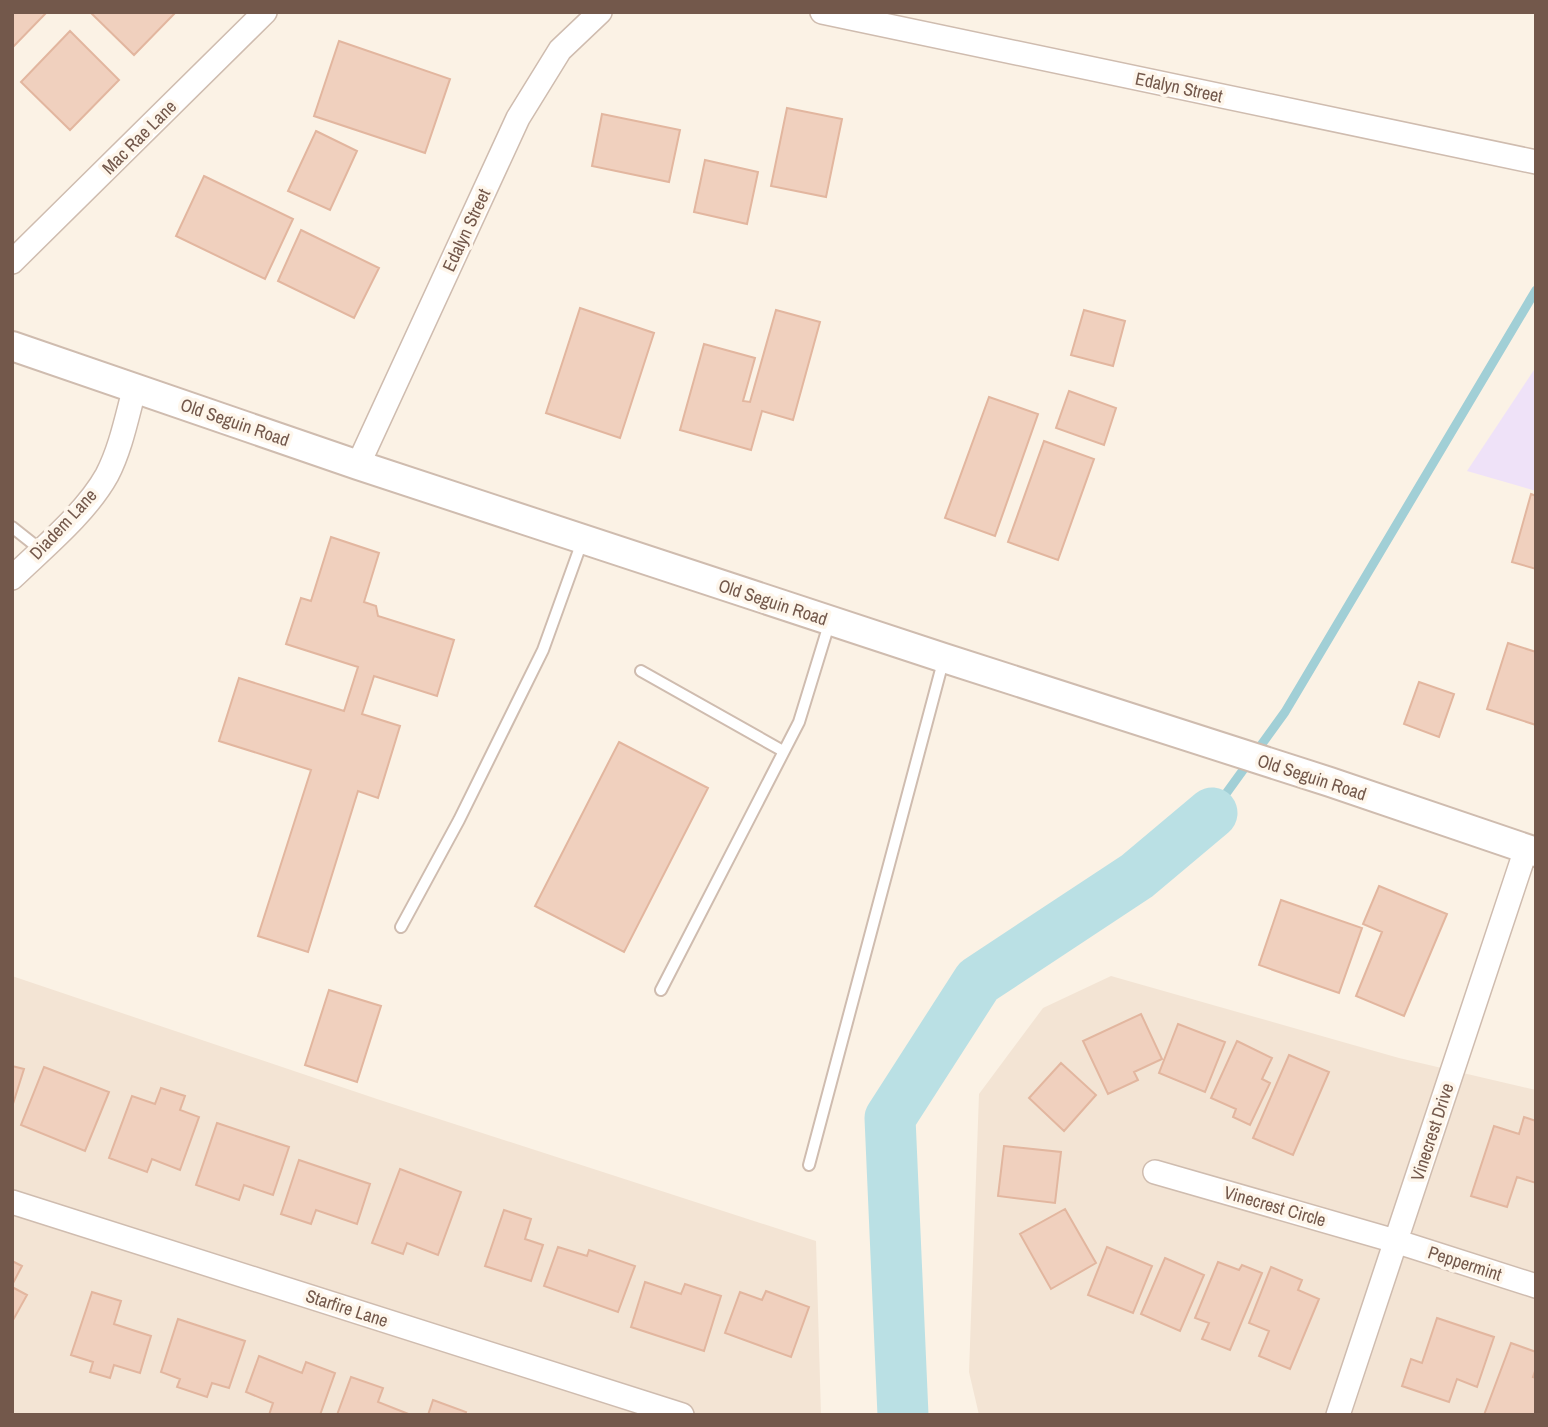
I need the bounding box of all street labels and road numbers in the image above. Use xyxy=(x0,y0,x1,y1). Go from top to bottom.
street label: Edalyn Street xyxy=(1133,66,1225,108)
street label: Mac Rae Lane xyxy=(96,94,182,180)
street label: Edalyn Street xyxy=(436,185,496,275)
street label: Old Seguin Road xyxy=(177,392,293,452)
street label: Diadem Lane xyxy=(24,483,102,565)
street label: Old Seguin Road xyxy=(715,573,831,631)
street label: Old Seguin Road xyxy=(1254,748,1370,806)
street label: Vinecrest Drive xyxy=(1404,1080,1460,1184)
street label: Vinecrest Circle xyxy=(1221,1180,1329,1232)
street label: Peppermint xyxy=(1425,1239,1505,1287)
street label: Starfire Lane xyxy=(303,1283,391,1333)

